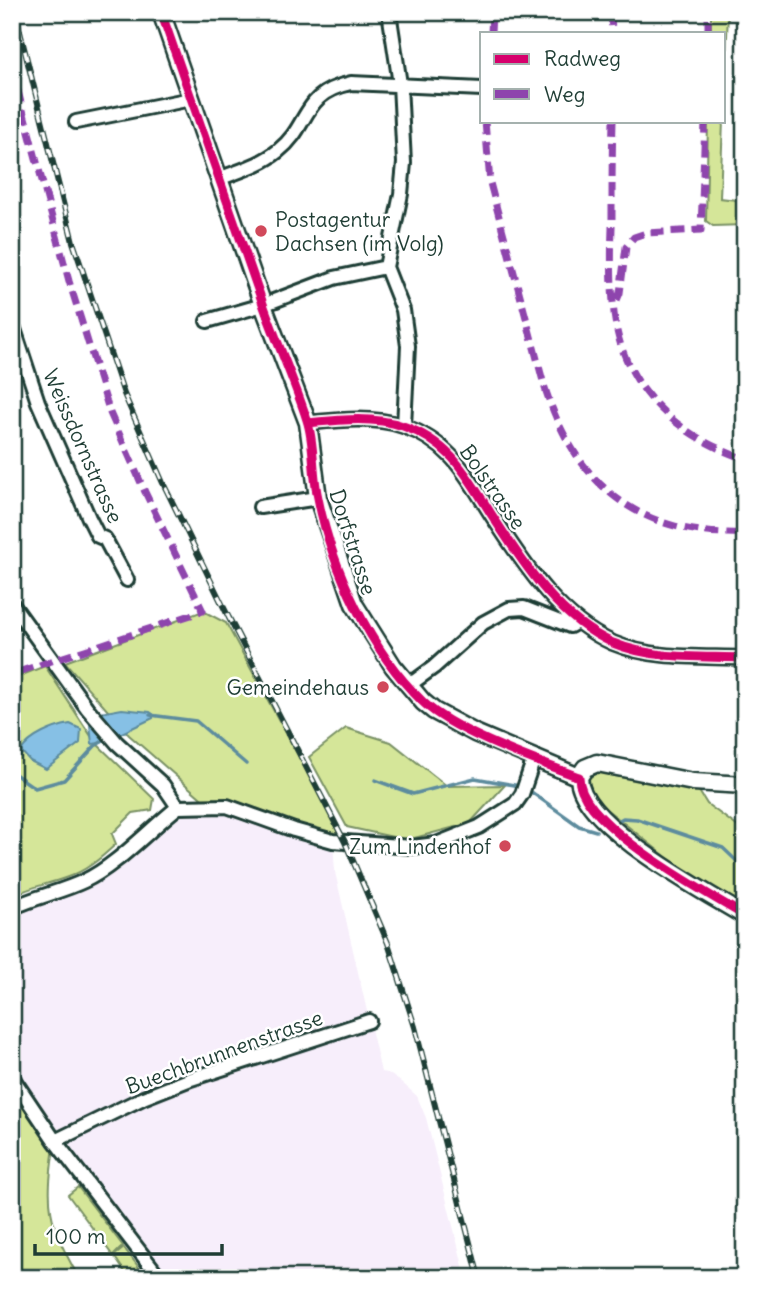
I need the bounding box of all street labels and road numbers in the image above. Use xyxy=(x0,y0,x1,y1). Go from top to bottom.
street label: Weissdornstrasse xyxy=(37,365,129,527)
street label: Bolstrasse xyxy=(454,439,532,535)
street label: Dorfstrasse xyxy=(323,486,383,598)
street label: Buechbrunnenstrasse xyxy=(122,1004,326,1100)

